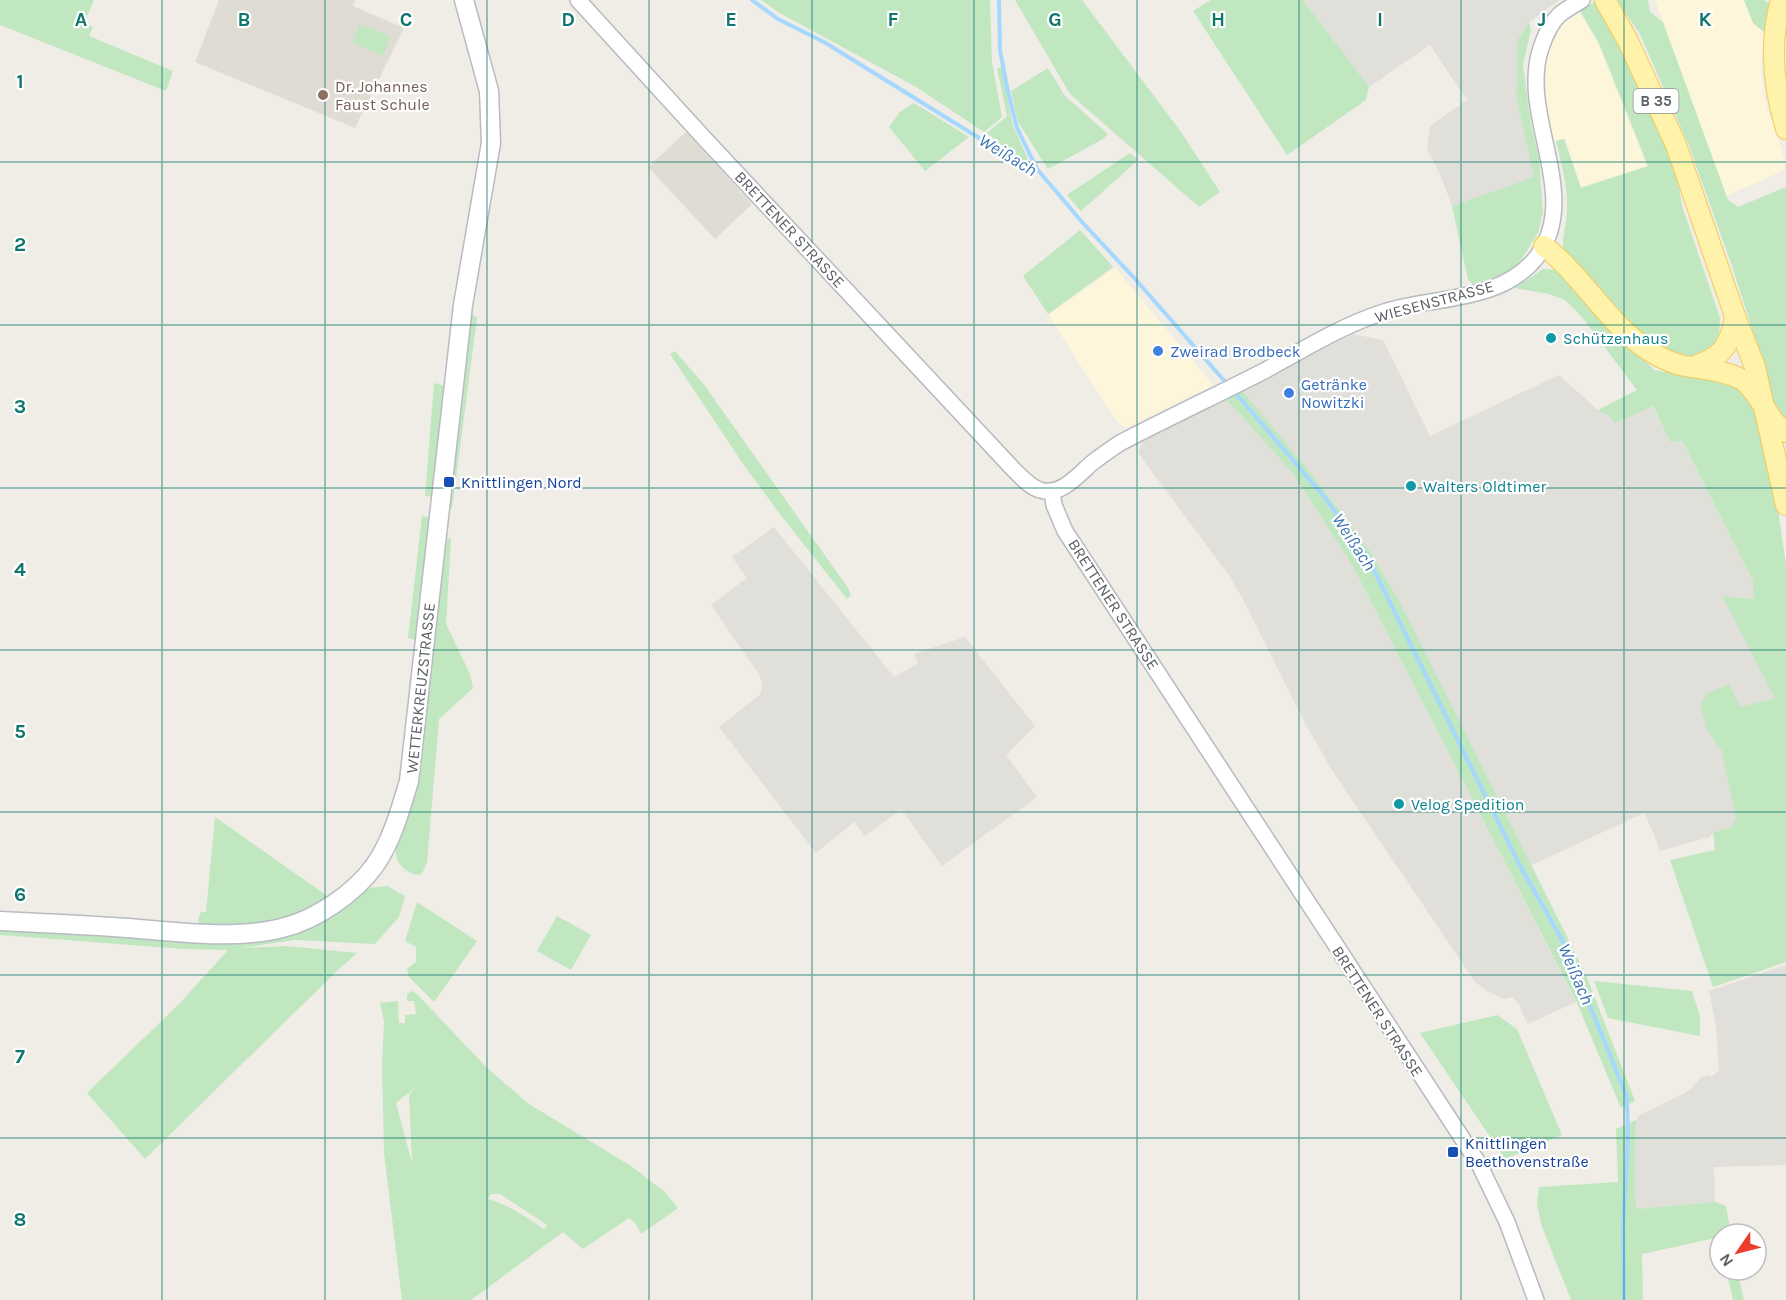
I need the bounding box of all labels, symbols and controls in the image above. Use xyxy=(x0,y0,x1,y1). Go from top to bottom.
text: A xyxy=(75,8,88,31)
text: B xyxy=(238,8,250,31)
text: C xyxy=(400,8,412,31)
text: D xyxy=(561,8,575,31)
text: E xyxy=(725,8,737,31)
text: F xyxy=(888,8,899,31)
text: G xyxy=(1048,8,1062,31)
text: H xyxy=(1211,8,1225,31)
text: I xyxy=(1377,8,1383,31)
text: J xyxy=(1538,8,1546,31)
text: K xyxy=(1698,8,1712,31)
text: 1 xyxy=(16,70,24,93)
place label: Dr. Johannes Faust Schule xyxy=(335,77,430,114)
marker: Dr. Johannes Faust Schule xyxy=(316,88,330,102)
road number: B 35 xyxy=(1634,89,1678,113)
water label: Weißach xyxy=(975,129,1041,181)
street label: BRETTENER STRASSE xyxy=(731,167,849,292)
text: 2 xyxy=(14,233,26,256)
street label: WIESENSTRASSE xyxy=(1373,276,1496,326)
place label: Schützenhaus xyxy=(1563,329,1668,348)
marker: Schützenhaus xyxy=(1544,331,1558,345)
place label: Zweirad Brodbeck xyxy=(1170,342,1301,361)
marker: Zweirad Brodbeck xyxy=(1151,344,1165,358)
place label: Getränke Nowitzki xyxy=(1301,375,1367,412)
marker: Getränke Nowitzki xyxy=(1282,386,1296,400)
text: 3 xyxy=(14,395,26,418)
place label: Knittlingen Nord xyxy=(461,473,582,492)
marker: Knittlingen Nord xyxy=(442,475,456,489)
place label: Walters Oldtimer xyxy=(1423,477,1547,496)
marker: Walters Oldtimer xyxy=(1404,479,1418,493)
water label: Weißach xyxy=(1327,509,1381,575)
street label: BRETTENER STRASSE xyxy=(1064,535,1163,673)
text: 4 xyxy=(14,558,26,581)
street label: WETTERKREUZSTRASSE xyxy=(402,602,439,774)
text: 5 xyxy=(14,720,26,743)
place label: Velog Spedition xyxy=(1411,795,1524,814)
marker: Velog Spedition xyxy=(1392,797,1406,811)
text: 6 xyxy=(14,883,26,906)
water label: Weißach xyxy=(1553,940,1599,1008)
street label: BRETTENER STRASSE xyxy=(1328,942,1427,1080)
text: 7 xyxy=(15,1045,25,1068)
place label: Knittlingen Beethovenstraße xyxy=(1465,1134,1589,1171)
marker: Knittlingen Beethovenstraße xyxy=(1446,1145,1460,1159)
text: 8 xyxy=(14,1208,26,1231)
north arrow xyxy=(1708,1222,1768,1282)
text: N xyxy=(1715,1250,1737,1270)

